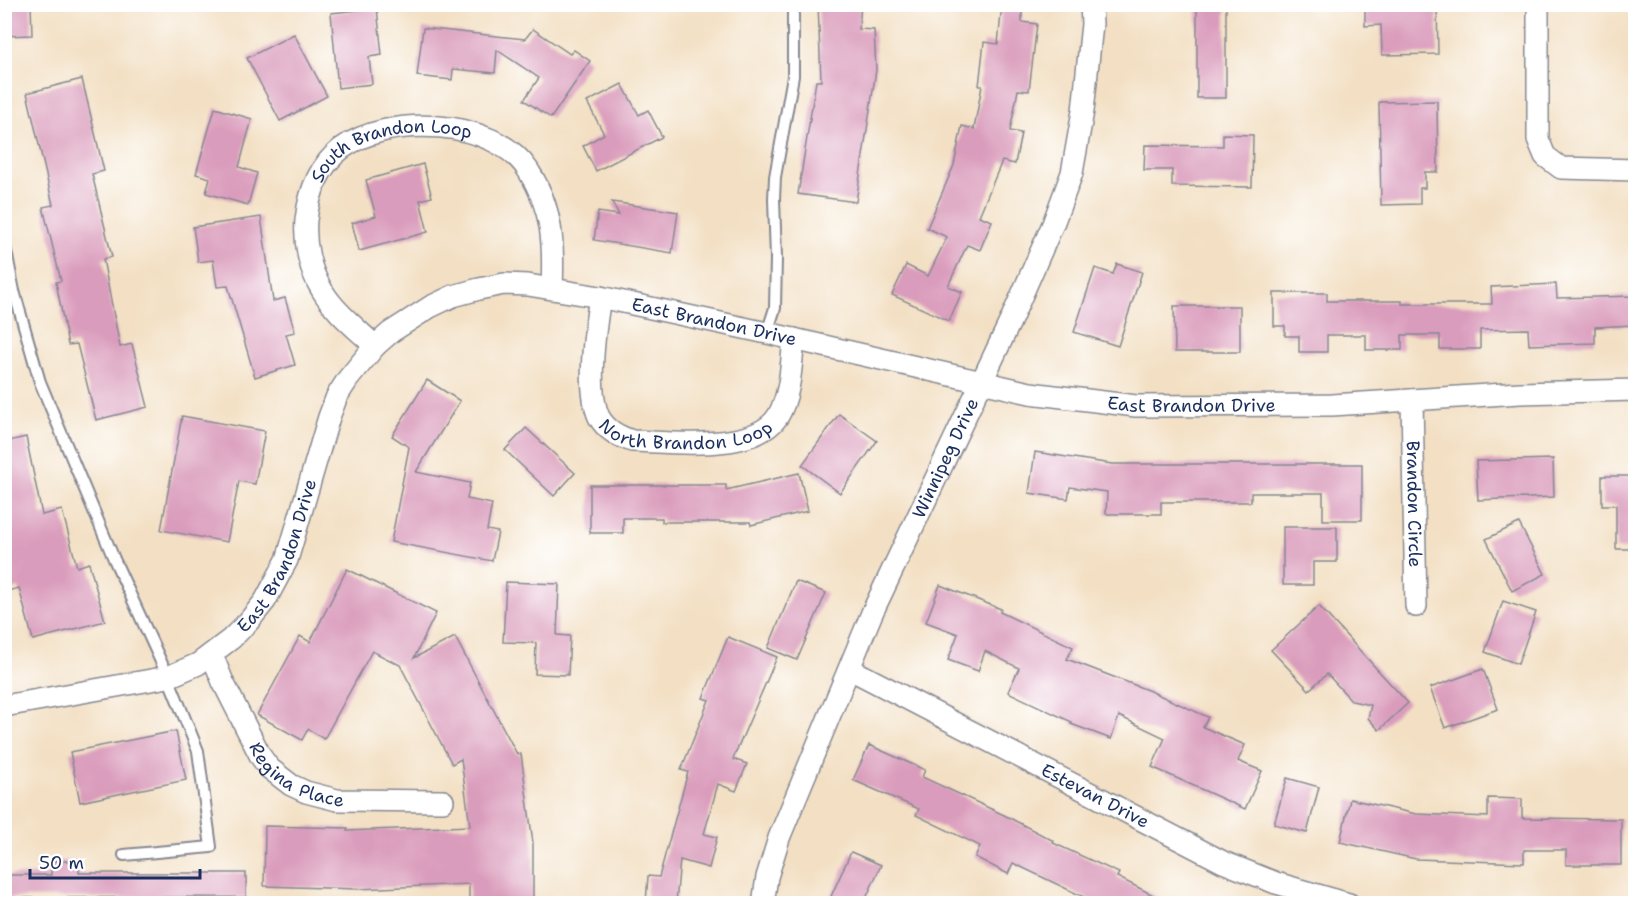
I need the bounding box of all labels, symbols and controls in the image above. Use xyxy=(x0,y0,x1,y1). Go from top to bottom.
street label: South Brandon Loop xyxy=(305,114,475,187)
street label: East Brandon Drive xyxy=(629,292,799,351)
street label: East Brandon Drive xyxy=(1106,391,1276,418)
street label: Winnipeg Drive xyxy=(907,394,984,522)
street label: North Brandon Loop xyxy=(598,404,776,428)
text: North Brandon Loop xyxy=(593,414,777,455)
street label: Brandon Circle xyxy=(1401,440,1427,568)
street label: East Brandon Drive xyxy=(232,476,322,638)
street label: Regina Place xyxy=(243,738,344,812)
street label: Estevan Drive xyxy=(1037,758,1153,834)
scale bar xyxy=(30,842,200,880)
text: 50 m xyxy=(39,851,84,875)

